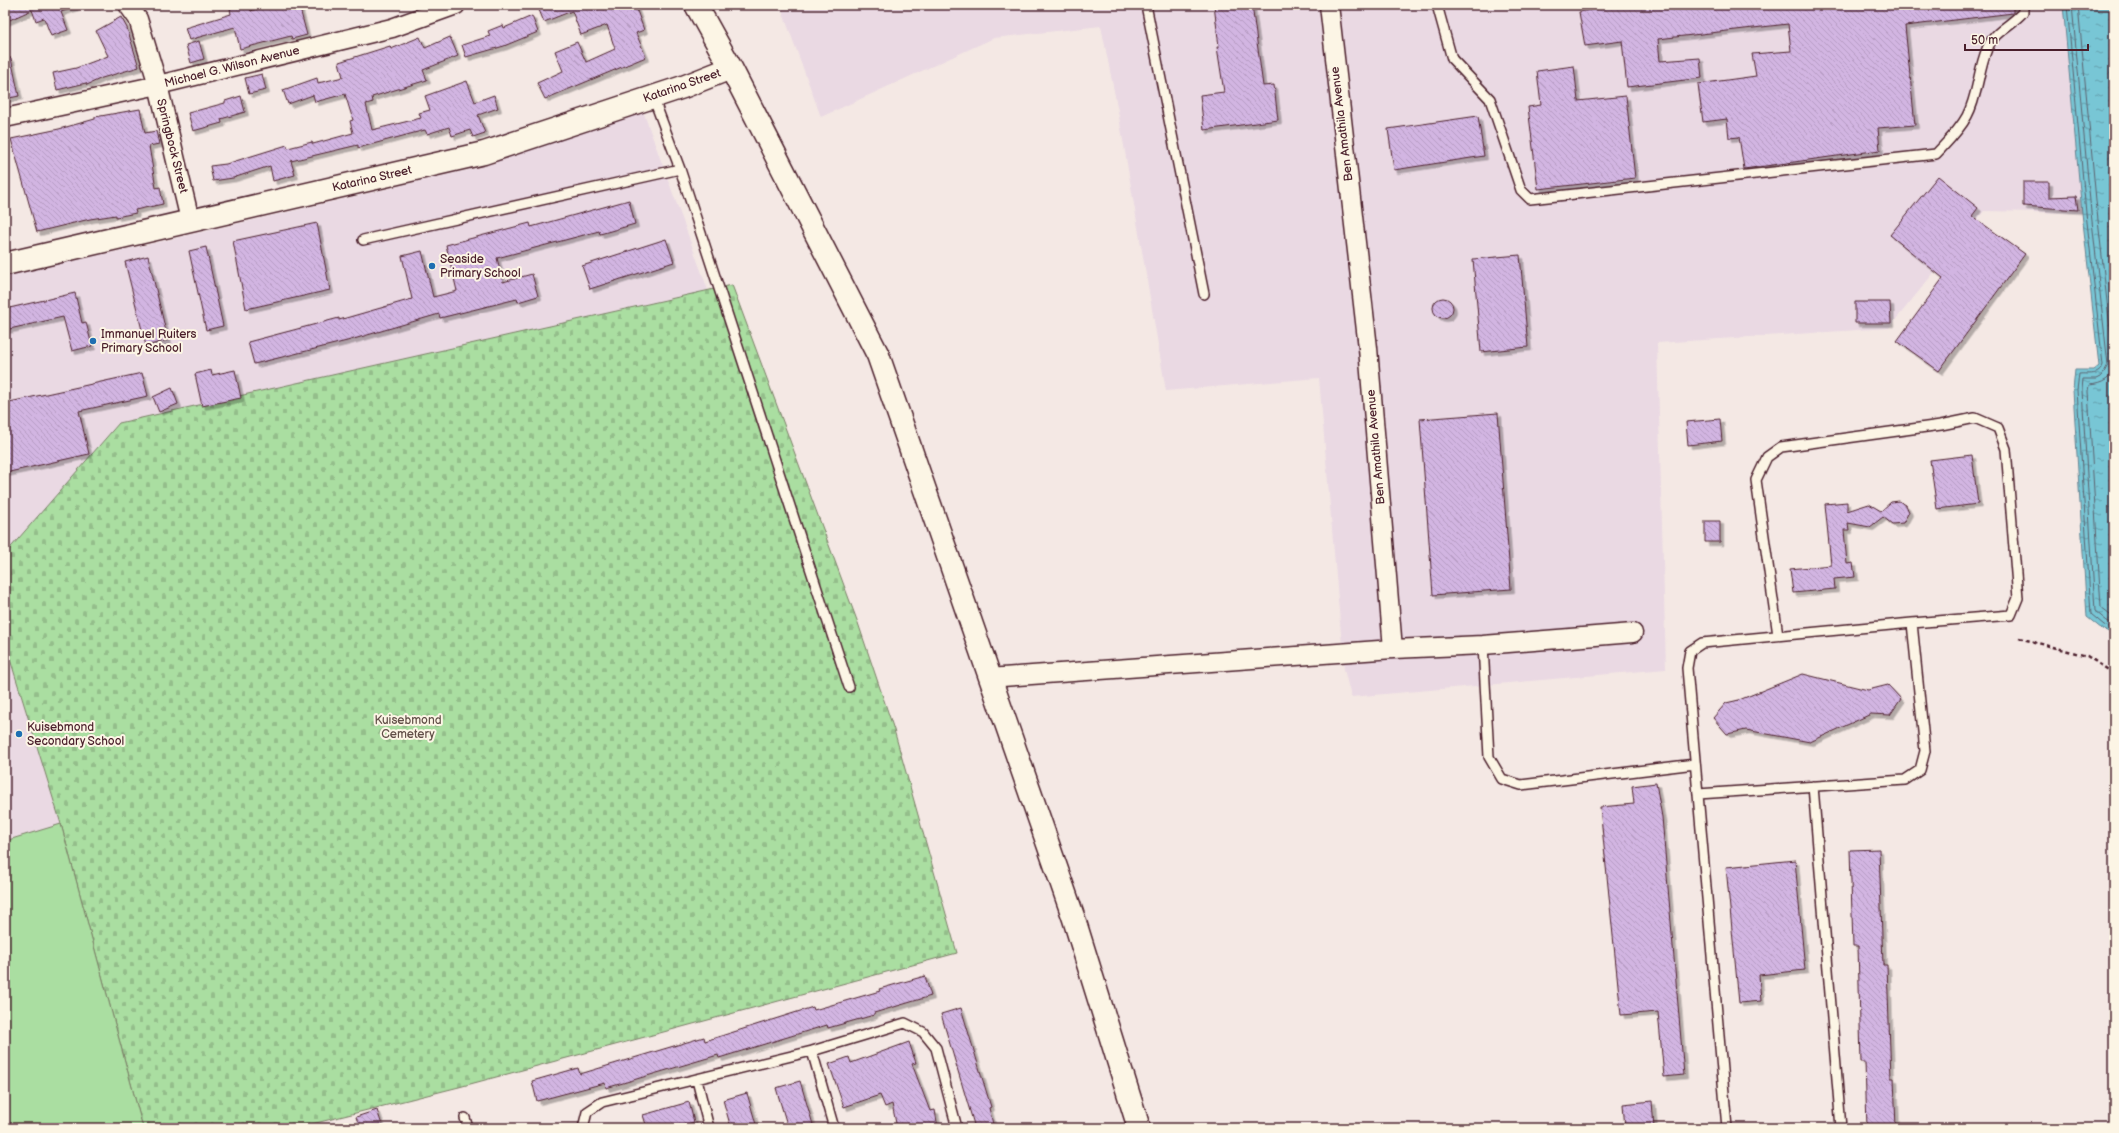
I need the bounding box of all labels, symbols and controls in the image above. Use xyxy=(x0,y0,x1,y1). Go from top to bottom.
scale bar xyxy=(1965,26,2088,52)
text: 50 m xyxy=(1971,33,1998,48)
street label: Michael G. Wilson Avenue xyxy=(163,43,301,91)
street label: Katarina Street xyxy=(641,66,723,106)
street label: Ben Amathila Avenue xyxy=(1328,66,1356,182)
street label: Springbock Street xyxy=(153,97,191,195)
street label: Katarina Street xyxy=(331,162,414,195)
place label: Seaside Primary School xyxy=(440,252,521,281)
marker: Seaside Primary School xyxy=(427,261,437,271)
place label: Immanuel Ruiters Primary School xyxy=(101,327,197,356)
marker: Immanuel Ruiters Primary School xyxy=(88,336,98,346)
street label: Ben Amathila Avenue xyxy=(1363,389,1389,505)
park label: Kuisebmond Cemetery xyxy=(374,713,442,742)
place label: Kuisebmond Secondary School xyxy=(27,720,124,749)
marker: Kuisebmond Secondary School xyxy=(14,729,24,739)

